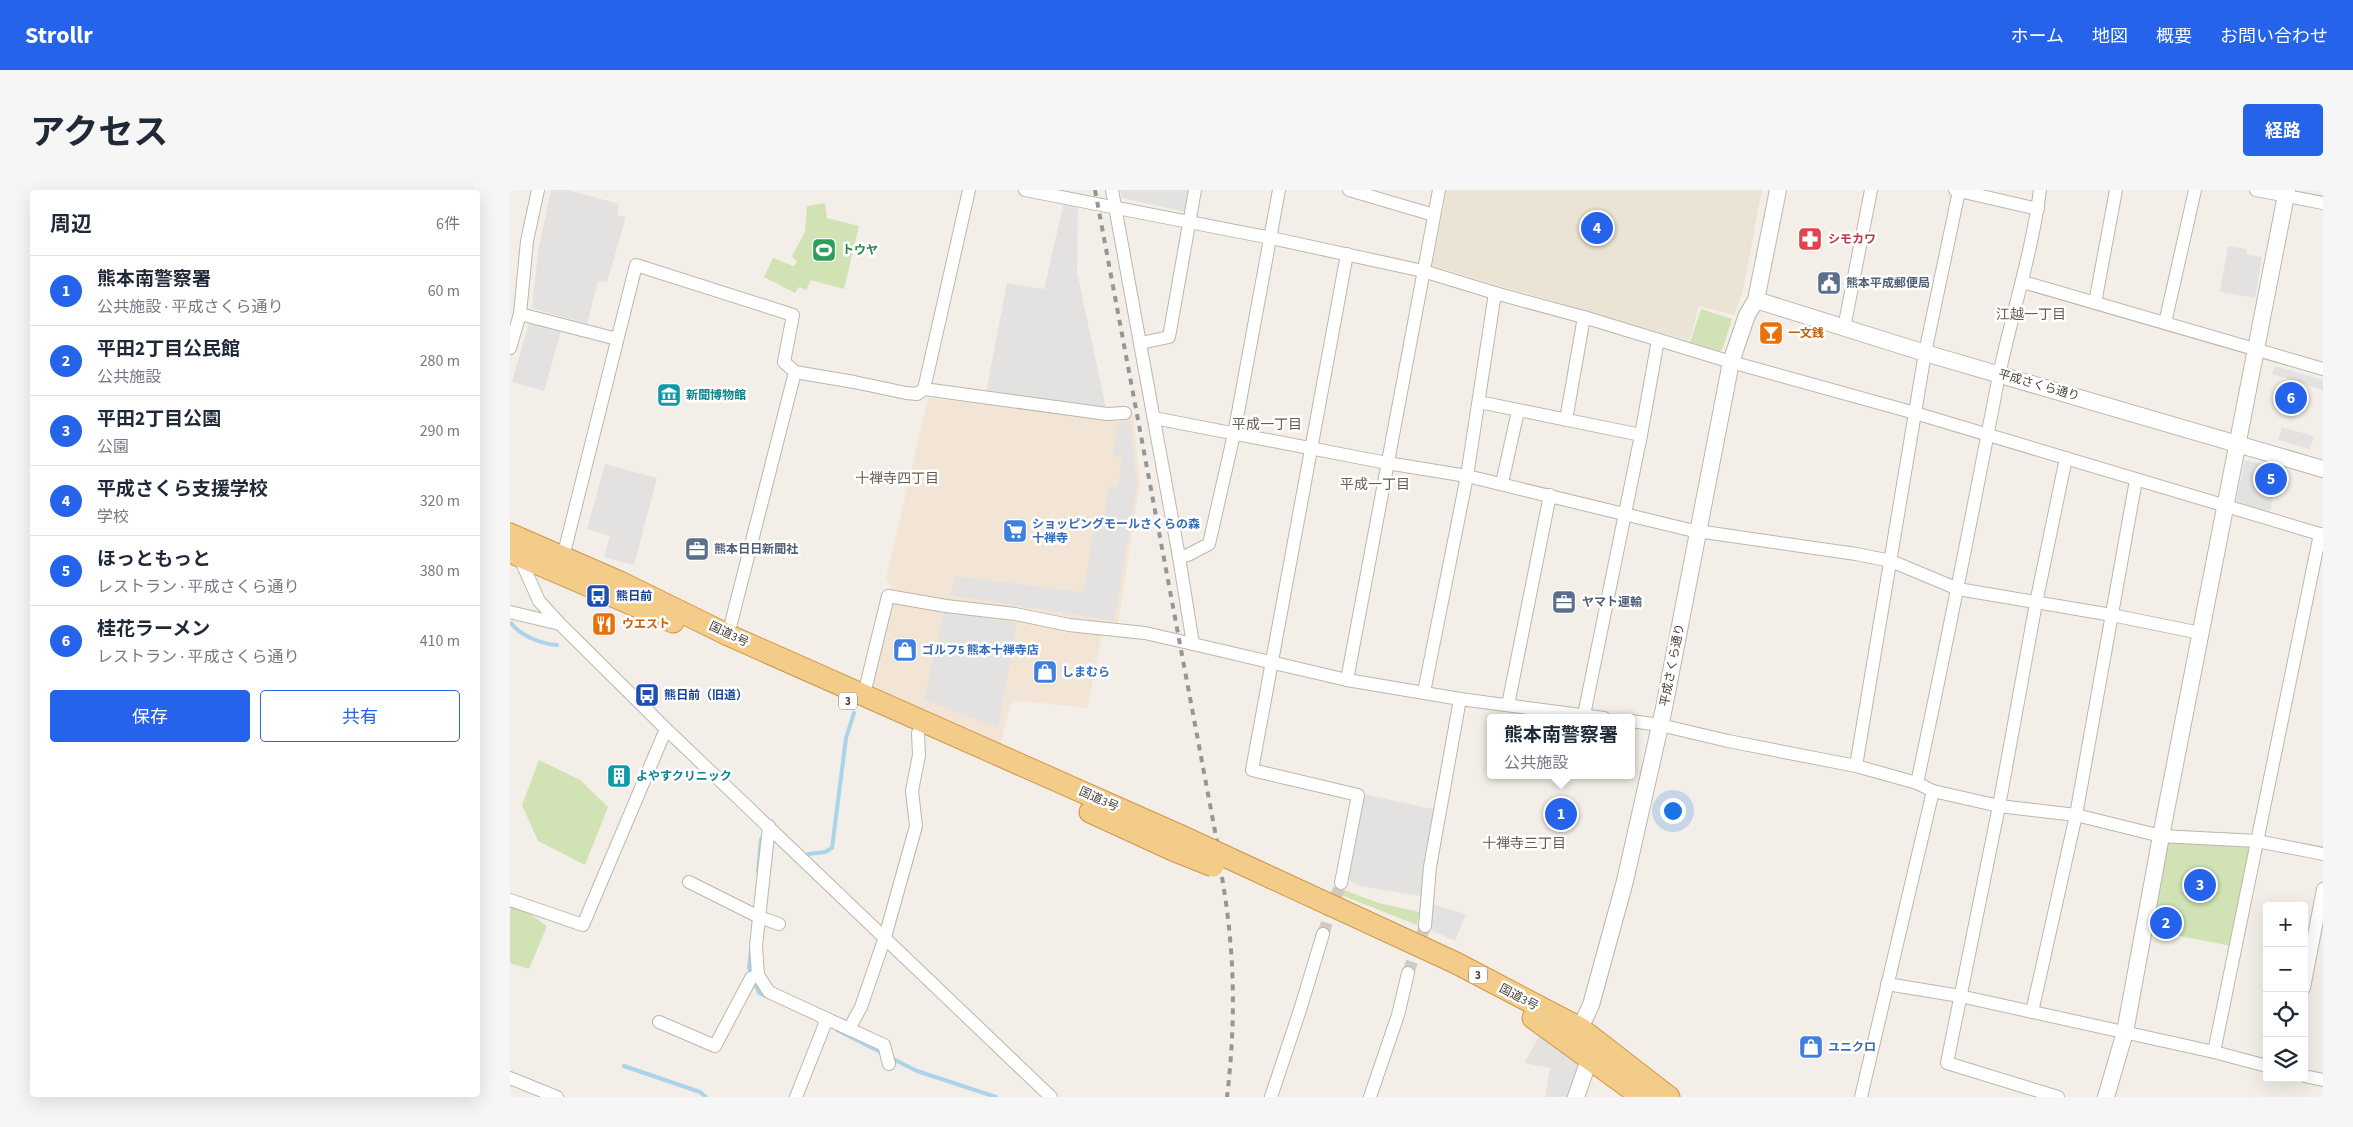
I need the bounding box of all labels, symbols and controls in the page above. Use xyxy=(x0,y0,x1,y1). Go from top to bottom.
text: Strollr xyxy=(25,18,93,53)
text: ホーム xyxy=(2011,24,2064,49)
text: 地図 xyxy=(2092,24,2128,49)
text: 概要 xyxy=(2156,24,2192,49)
text: お問い合わせ xyxy=(2220,24,2328,49)
button: 経路 xyxy=(2243,104,2323,156)
text: アクセス xyxy=(30,108,168,158)
text: 周辺 xyxy=(50,209,92,239)
pin: 4 xyxy=(1581,209,1613,247)
text: 6件 xyxy=(436,213,460,235)
pharmacy icon: シモカワ xyxy=(1797,226,1823,252)
place label: シモカワ xyxy=(1828,231,1876,248)
sports icon: トウヤ xyxy=(811,237,837,263)
place label: トウヤ xyxy=(842,242,878,259)
text: 熊本南警察署 xyxy=(97,266,211,293)
public building icon: 熊本平成郵便局 xyxy=(1816,270,1842,296)
place label: 熊本平成郵便局 xyxy=(1846,275,1930,292)
text: 1 xyxy=(62,280,70,302)
text: 60 m xyxy=(428,280,460,302)
text: 公共施設 · 平成さくら通り xyxy=(97,296,283,318)
district label: 江越一丁目 xyxy=(1996,305,2066,325)
bar icon: 一文銭 xyxy=(1758,320,1784,346)
place label: 一文銭 xyxy=(1788,325,1824,342)
text: 平田2丁目公民館 xyxy=(97,336,240,363)
text: 2 xyxy=(62,350,70,372)
text: 280 m xyxy=(420,350,460,372)
text: 公共施設 xyxy=(97,366,161,388)
street label: 平成さくら通り xyxy=(1996,366,2082,405)
pin: 6 xyxy=(2275,379,2307,417)
museum icon: 新聞博物館 xyxy=(656,382,682,408)
place label: 新聞博物館 xyxy=(686,387,746,404)
text: 平田2丁目公園 xyxy=(97,406,221,433)
district label: 平成一丁目 xyxy=(1232,415,1302,435)
text: 3 xyxy=(62,420,70,442)
text: 290 m xyxy=(420,420,460,442)
text: 公園 xyxy=(97,436,129,458)
pin: 5 xyxy=(2255,460,2287,498)
district label: 十禅寺四丁目 xyxy=(855,469,939,489)
district label: 平成一丁目 xyxy=(1340,475,1410,495)
text: 平成さくら支援学校 xyxy=(97,476,268,503)
text: 4 xyxy=(62,490,70,512)
text: 320 m xyxy=(420,490,460,512)
text: 学校 xyxy=(97,506,129,528)
place label: ショッピングモールさくらの森 十禅寺 xyxy=(1032,516,1200,547)
supermarket icon: ショッピングモールさくらの森 十禅寺 xyxy=(1002,518,1028,544)
office icon: 熊本日日新聞社 xyxy=(684,536,710,562)
place label: 熊本日日新聞社 xyxy=(714,541,798,558)
text: ほっともっと xyxy=(97,546,211,573)
text: 5 xyxy=(62,560,70,582)
text: 380 m xyxy=(420,560,460,582)
text: レストラン · 平成さくら通り xyxy=(97,576,299,598)
bus stop icon: 熊日前 xyxy=(585,583,611,609)
place label: 熊日前 xyxy=(616,588,652,605)
office icon: ヤマト運輸 xyxy=(1551,589,1577,615)
place label: ヤマト運輸 xyxy=(1582,594,1642,611)
restaurant icon: ウエスト xyxy=(591,611,617,637)
text: 桂花ラーメン xyxy=(97,616,210,643)
place label: ウエスト xyxy=(622,616,670,633)
street label: 国道3号 xyxy=(706,618,751,651)
street label: 平成さくら通り xyxy=(1656,622,1689,708)
text: 6 xyxy=(62,630,70,652)
text: 410 m xyxy=(420,630,460,652)
shop icon: ゴルフ5 熊本十禅寺店 xyxy=(892,637,918,663)
place label: ゴルフ5 熊本十禅寺店 xyxy=(922,642,1039,659)
text: レストラン · 平成さくら通り xyxy=(97,646,299,668)
shop icon: しまむら xyxy=(1032,659,1058,685)
place label: しまむら xyxy=(1062,664,1110,681)
bus stop icon: 熊日前（旧道） xyxy=(634,682,660,708)
place label: 熊日前（旧道） xyxy=(664,687,748,704)
button: 保存 xyxy=(50,690,250,742)
button: 共有 xyxy=(260,690,460,742)
road number: 3 xyxy=(839,692,857,710)
popup xyxy=(1487,714,1635,779)
text: 熊本南警察署 xyxy=(1504,722,1618,749)
text: 公共施設 xyxy=(1504,752,1568,774)
building icon: よやすクリニック xyxy=(606,763,632,789)
place label: よやすクリニック xyxy=(636,768,732,785)
street label: 国道3号 xyxy=(1076,783,1121,816)
pin: 1 xyxy=(1545,795,1577,833)
your location xyxy=(1660,798,1686,824)
district label: 十禅寺三丁目 xyxy=(1482,834,1566,854)
pin: 3 xyxy=(2184,866,2216,904)
map controls xyxy=(2263,902,2308,1082)
button: + xyxy=(2263,902,2308,947)
pin: 2 xyxy=(2150,904,2182,942)
button: − xyxy=(2263,947,2308,992)
road number: 3 xyxy=(1469,966,1487,984)
street label: 国道3号 xyxy=(1496,980,1541,1015)
button: locate xyxy=(2263,992,2308,1037)
shop icon: ユニクロ xyxy=(1798,1034,1824,1060)
button: layers xyxy=(2263,1037,2308,1082)
place label: ユニクロ xyxy=(1828,1039,1876,1056)

